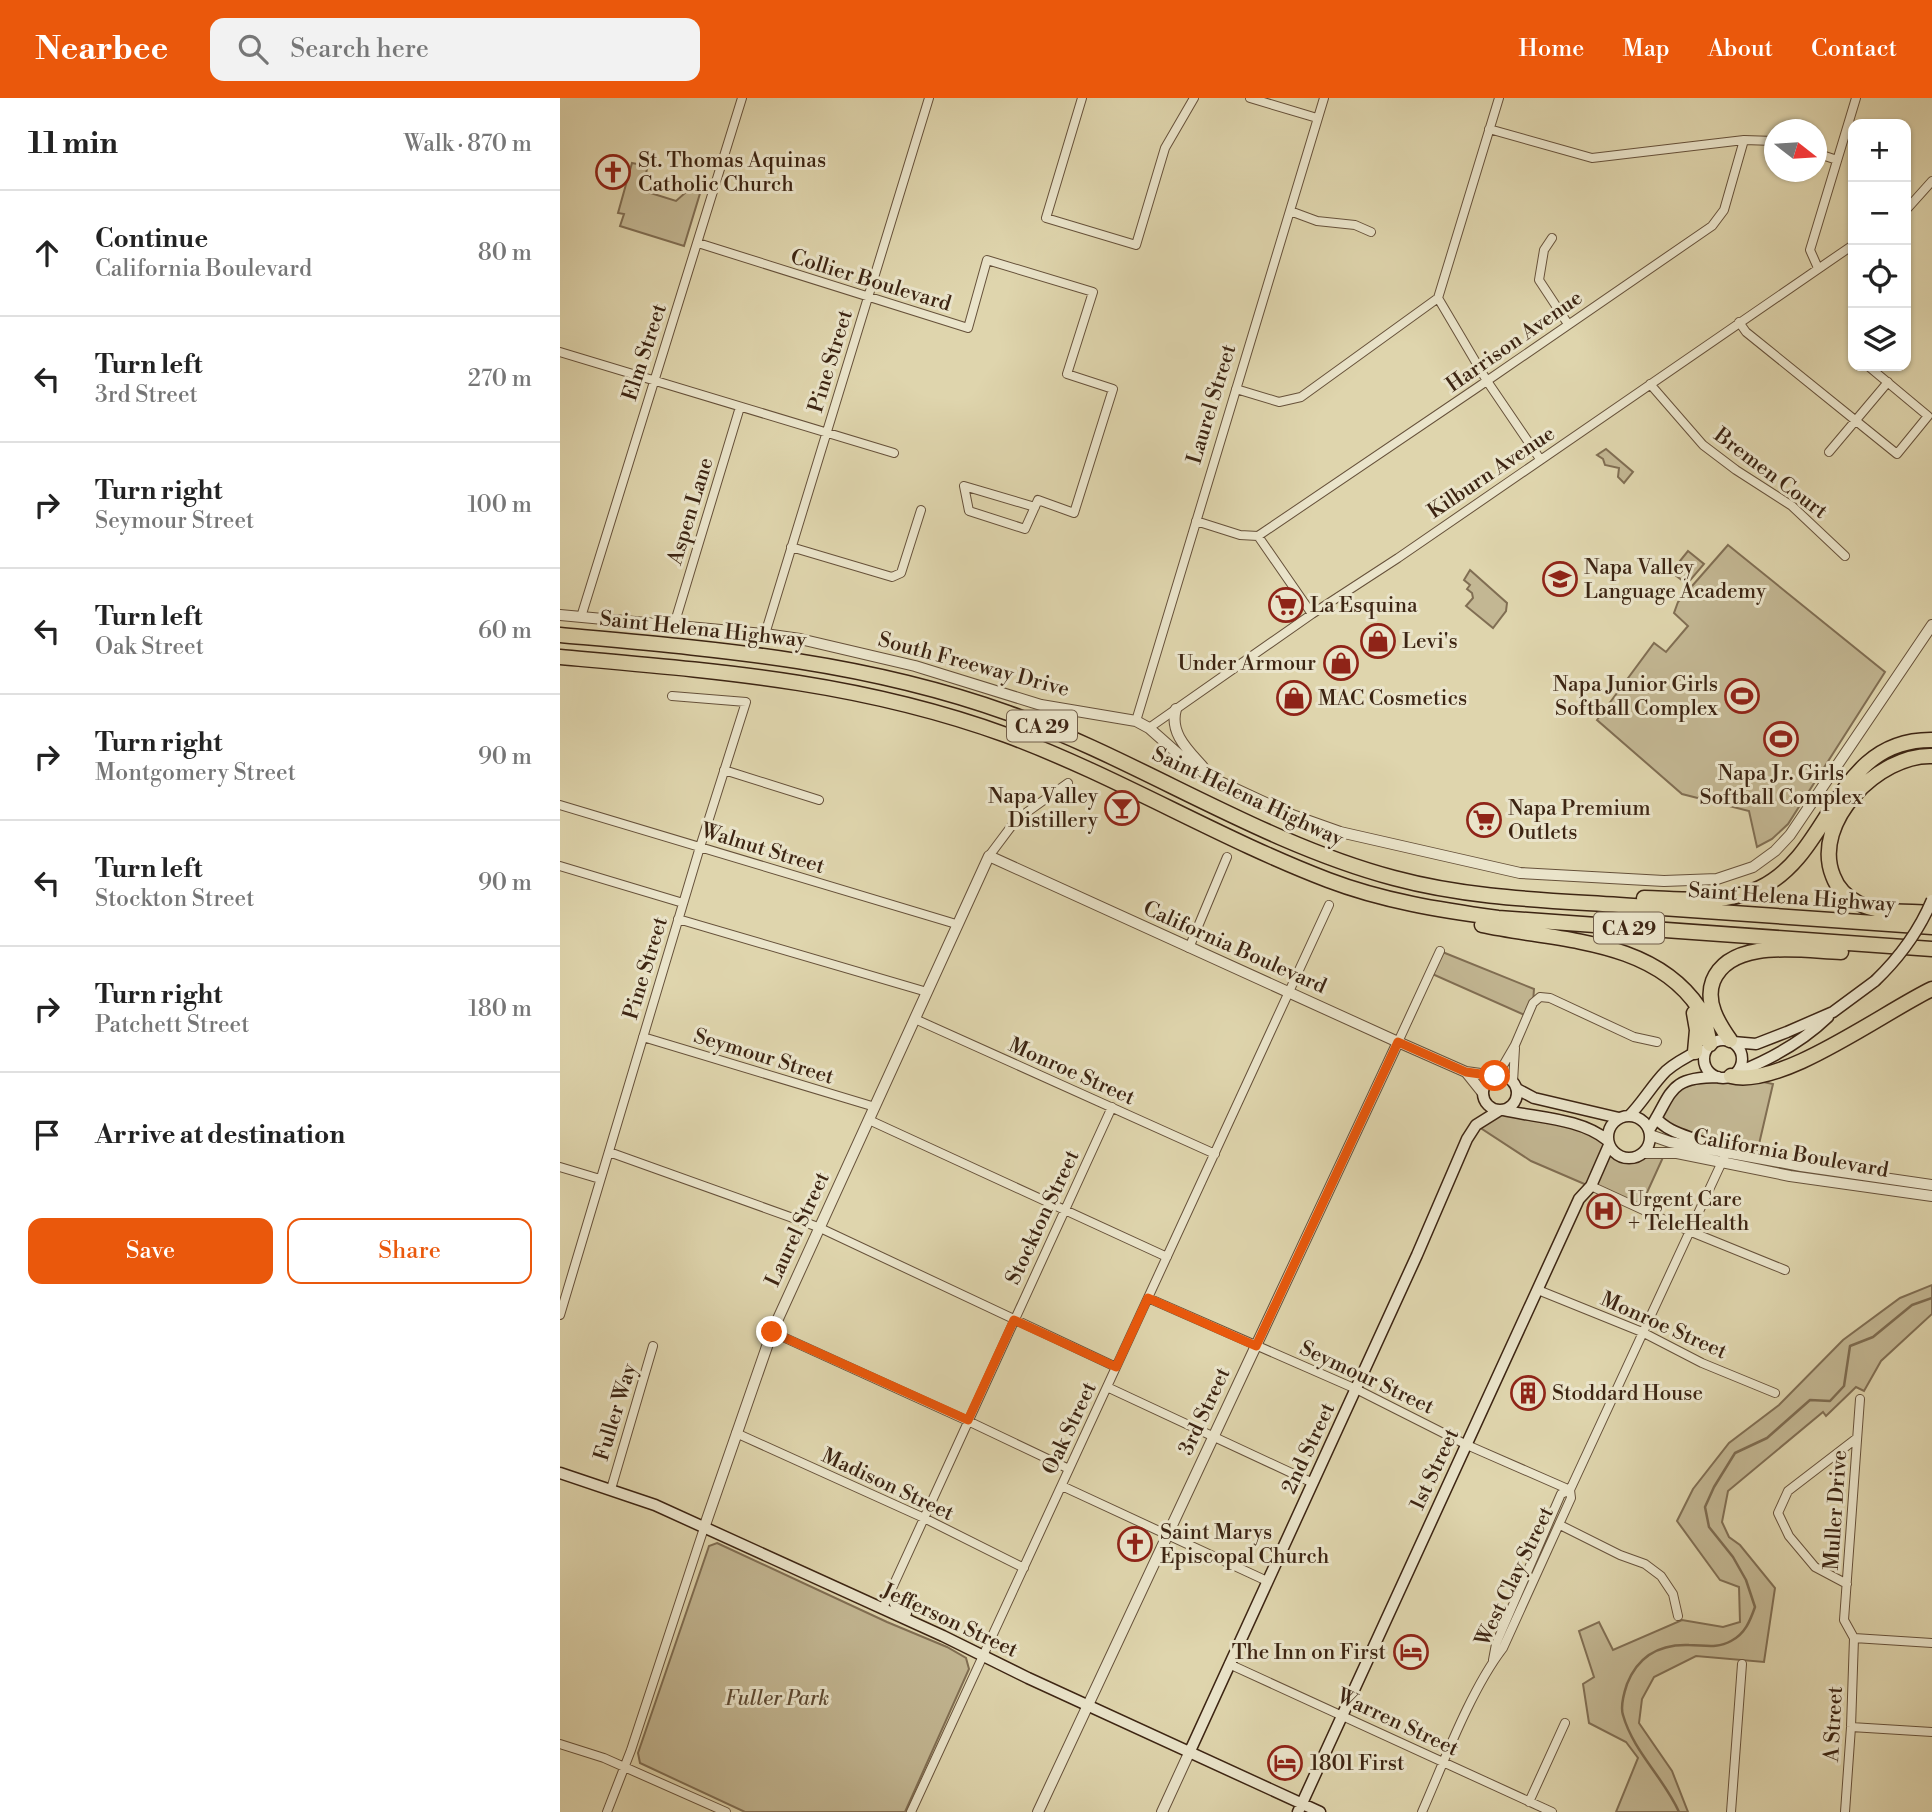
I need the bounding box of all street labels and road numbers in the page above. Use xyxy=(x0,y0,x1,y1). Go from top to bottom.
street label: Collier Boulevard xyxy=(787,244,954,318)
street label: Harrison Avenue xyxy=(1441,285,1588,398)
street label: Elm Street xyxy=(617,300,673,404)
street label: Pine Street xyxy=(803,306,859,416)
street label: Laurel Street xyxy=(1181,341,1243,467)
street label: Kilburn Avenue xyxy=(1423,421,1560,525)
street label: Bremen Court xyxy=(1708,422,1833,525)
street label: Aspen Lane xyxy=(662,454,720,569)
street label: Saint Helena Highway xyxy=(598,606,808,654)
street label: South Freeway Drive xyxy=(875,627,1072,703)
road number: CA 29 xyxy=(1007,710,1077,741)
street label: Saint Helena Highway xyxy=(1148,741,1348,853)
street label: Walnut Street xyxy=(697,818,828,880)
street label: Saint Helena Highway xyxy=(1687,878,1897,918)
street label: California Boulevard xyxy=(1139,896,1330,1000)
road number: CA 29 xyxy=(1594,912,1664,944)
street label: Pine Street xyxy=(618,913,674,1023)
street label: Seymour Street xyxy=(690,1023,838,1091)
street label: Monroe Street xyxy=(1004,1032,1139,1112)
street label: California Boulevard xyxy=(1691,1124,1891,1184)
street label: Stockton Street xyxy=(1000,1145,1086,1289)
street label: Laurel Street xyxy=(760,1167,836,1291)
street label: Monroe Street xyxy=(1596,1286,1731,1366)
street label: Seymour Street xyxy=(1295,1335,1438,1421)
street label: Fuller Way xyxy=(589,1360,643,1464)
street label: 3rd Street xyxy=(1173,1363,1237,1459)
street label: Oak Street xyxy=(1037,1377,1103,1479)
street label: 2nd Street xyxy=(1276,1398,1342,1498)
street label: 1st Street xyxy=(1405,1424,1465,1514)
street label: Madison Street xyxy=(817,1443,958,1527)
street label: Muller Drive xyxy=(1819,1449,1853,1571)
street label: West Clay Street xyxy=(1469,1502,1560,1651)
street label: Jefferson Street xyxy=(876,1578,1022,1664)
street label: Warren Street xyxy=(1332,1683,1463,1763)
street label: A Street xyxy=(1819,1685,1849,1764)

